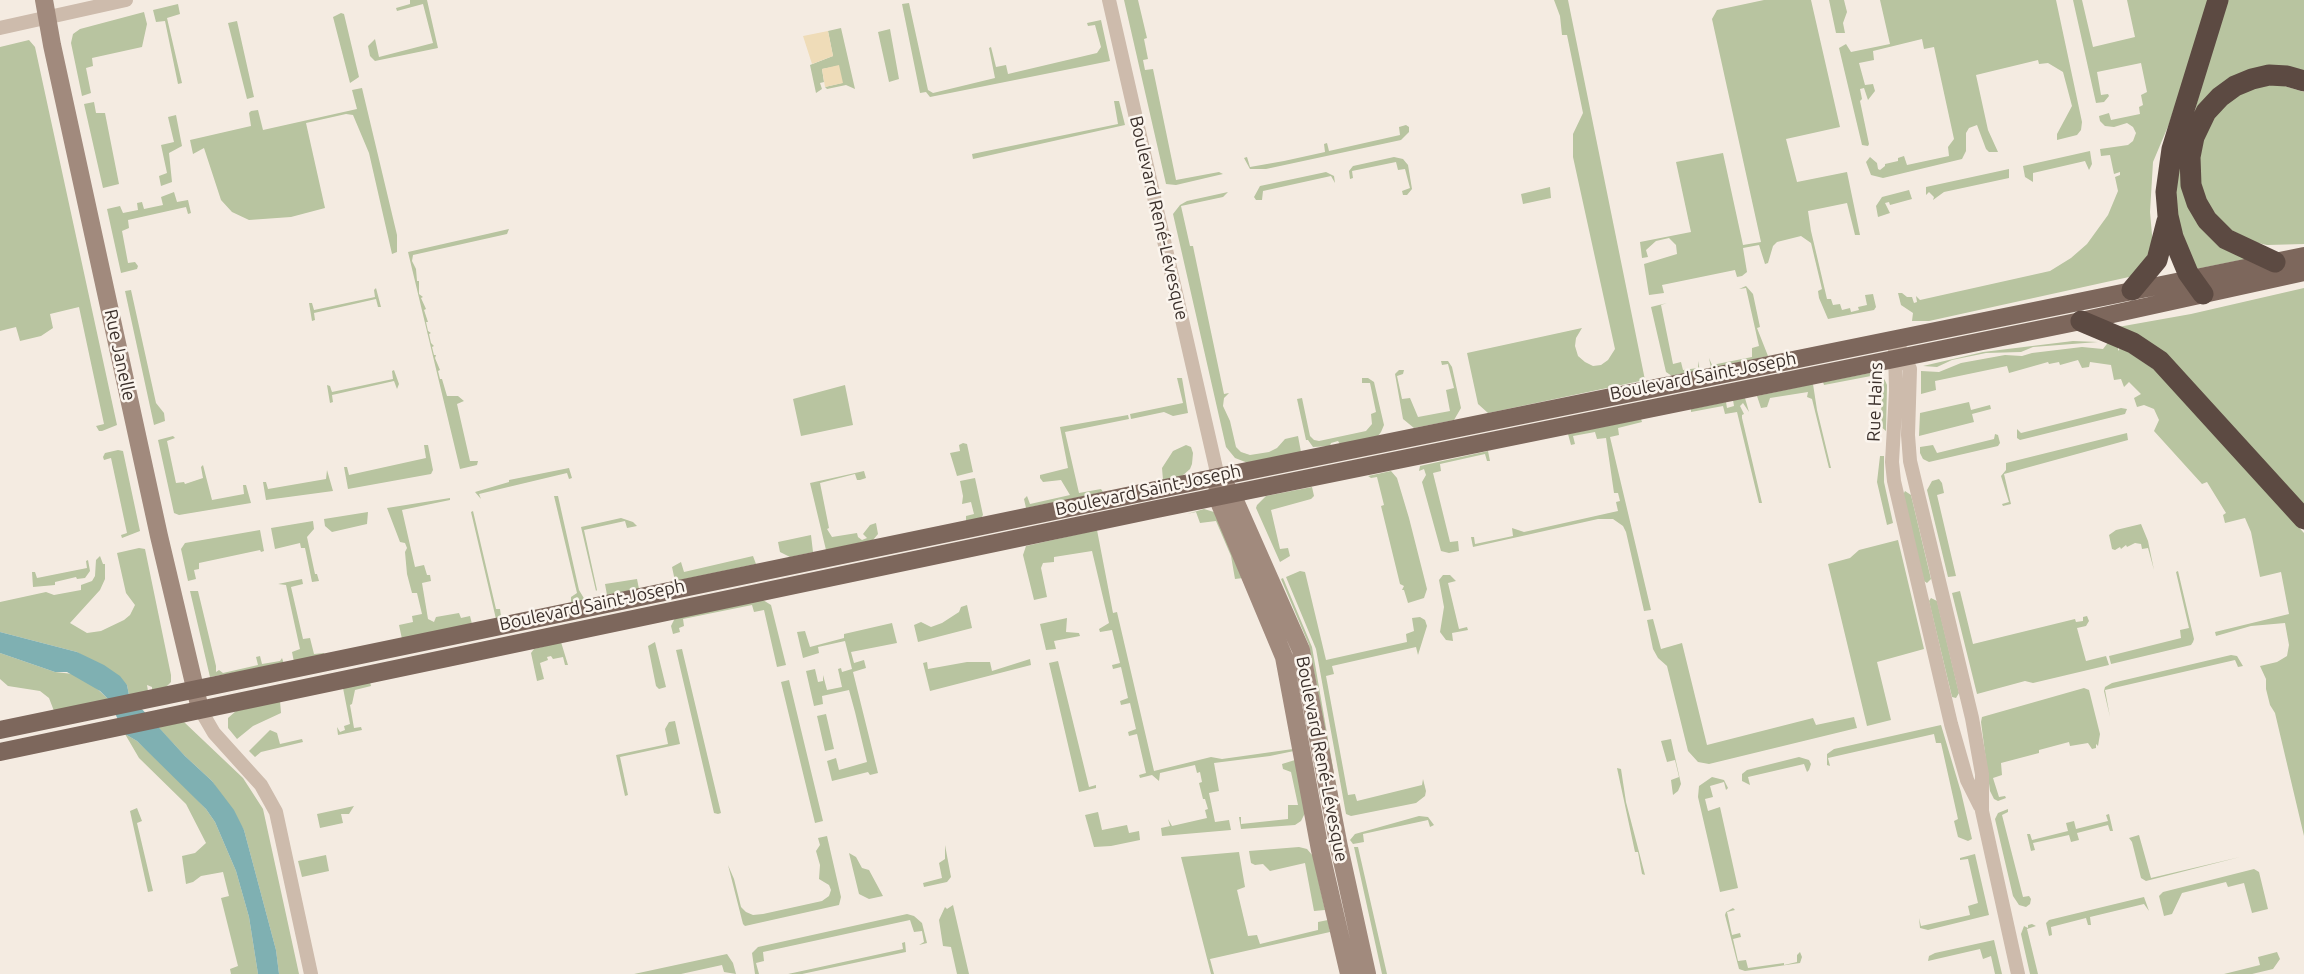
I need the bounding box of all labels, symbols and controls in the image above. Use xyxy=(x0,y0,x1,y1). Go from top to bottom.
street label: Boulevard René-Lévesque xyxy=(1125,114,1193,322)
street label: Rue Janelle xyxy=(100,307,140,403)
street label: Boulevard Saint-Joseph xyxy=(1608,347,1798,405)
street label: Rue Hains xyxy=(1863,362,1887,442)
street label: Boulevard Saint-Joseph xyxy=(1053,460,1243,520)
street label: Boulevard Saint-Joseph xyxy=(497,575,687,635)
street label: Boulevard René-Lévesque xyxy=(1291,654,1353,864)

